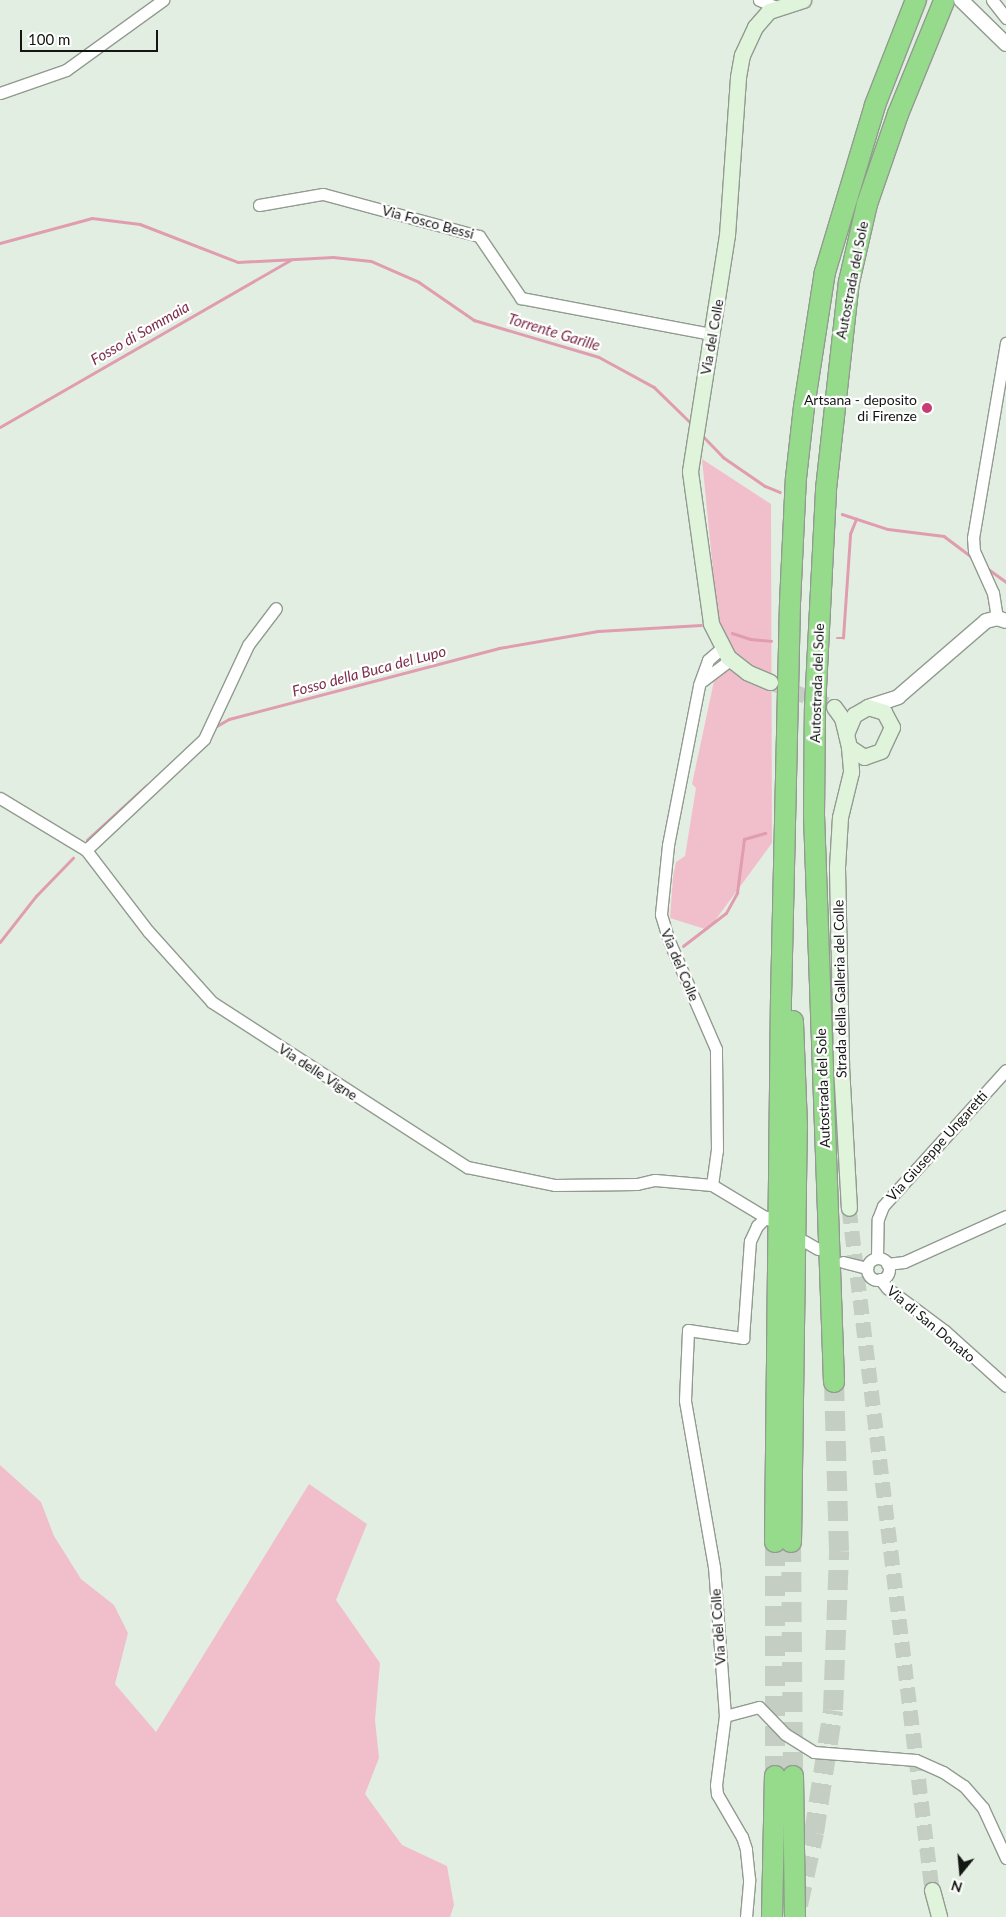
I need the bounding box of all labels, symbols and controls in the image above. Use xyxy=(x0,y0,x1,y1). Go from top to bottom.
scale bar xyxy=(22,20,160,52)
text: 100 m xyxy=(28,30,70,48)
street label: Via Fosco Bessi xyxy=(380,202,476,242)
street label: Autostrada del Sole xyxy=(832,220,872,340)
water label: Fosso di Sommaia xyxy=(87,297,193,369)
street label: Via del Colle xyxy=(697,298,727,376)
water label: Torrente Garille xyxy=(506,309,602,355)
place label: Artsana - deposito di Firenze xyxy=(804,392,917,424)
marker: Artsana - deposito di Firenze xyxy=(921,402,933,414)
street label: Autostrada del Sole xyxy=(807,623,827,743)
water label: Fosso della Buca del Lupo xyxy=(290,642,448,700)
street label: Strada della Galleria del Colle xyxy=(830,900,850,1078)
street label: Via del Colle xyxy=(657,926,703,1004)
street label: Autostrada del Sole xyxy=(813,1028,833,1148)
street label: Via delle Vigne xyxy=(275,1040,361,1104)
street label: Via Giuseppe Ungaretti xyxy=(883,1088,991,1204)
street label: Via di San Donato xyxy=(883,1282,979,1366)
street label: Via del Colle xyxy=(707,1588,729,1666)
north arrow xyxy=(936,1847,986,1897)
text: N xyxy=(949,1877,964,1897)

